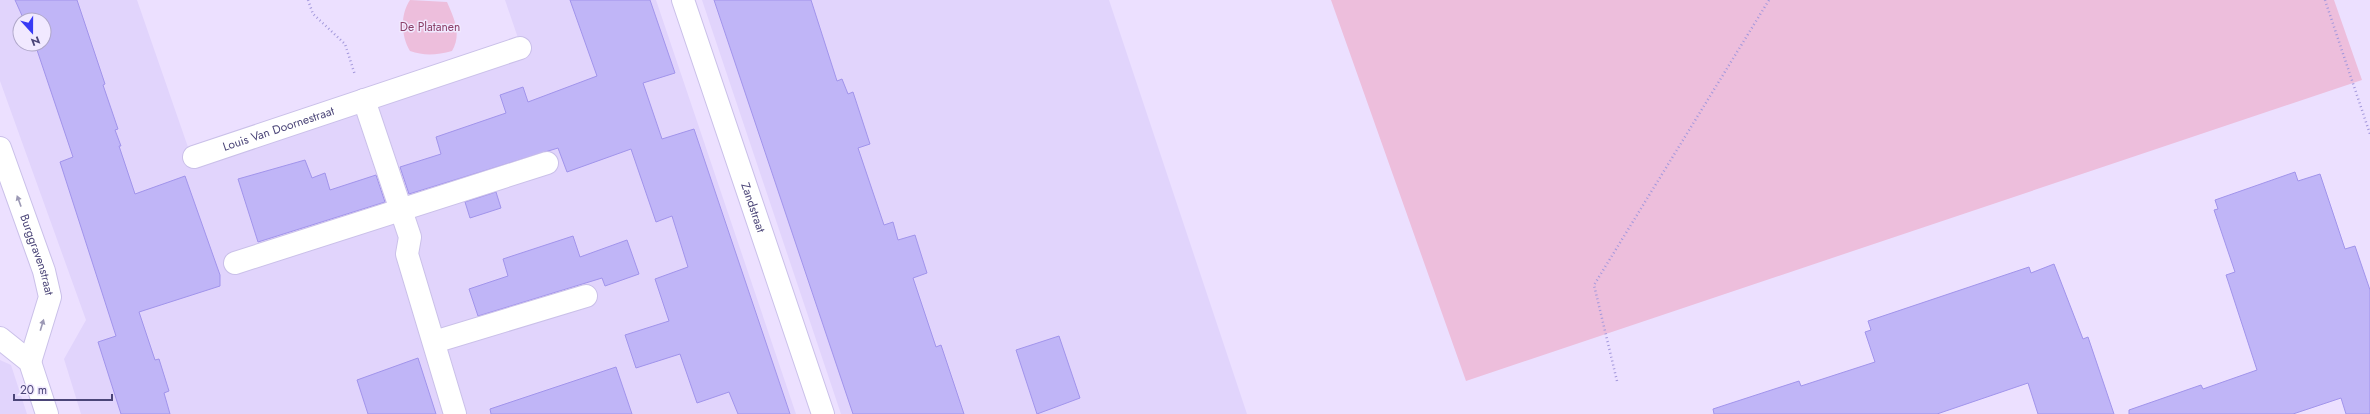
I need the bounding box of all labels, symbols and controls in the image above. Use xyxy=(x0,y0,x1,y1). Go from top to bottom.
north arrow xyxy=(12,12,52,52)
park label: De Platanen xyxy=(400,18,460,36)
text: N xyxy=(29,32,43,50)
street label: Louis Van Doornestraat xyxy=(220,102,337,156)
street label: Zandstraat xyxy=(736,180,770,235)
one-way arrow xyxy=(15,195,21,207)
street label: Burggravenstraat xyxy=(15,212,58,297)
one-way arrow xyxy=(39,318,45,330)
scale bar xyxy=(14,376,112,402)
text: 20 m xyxy=(20,381,47,399)

